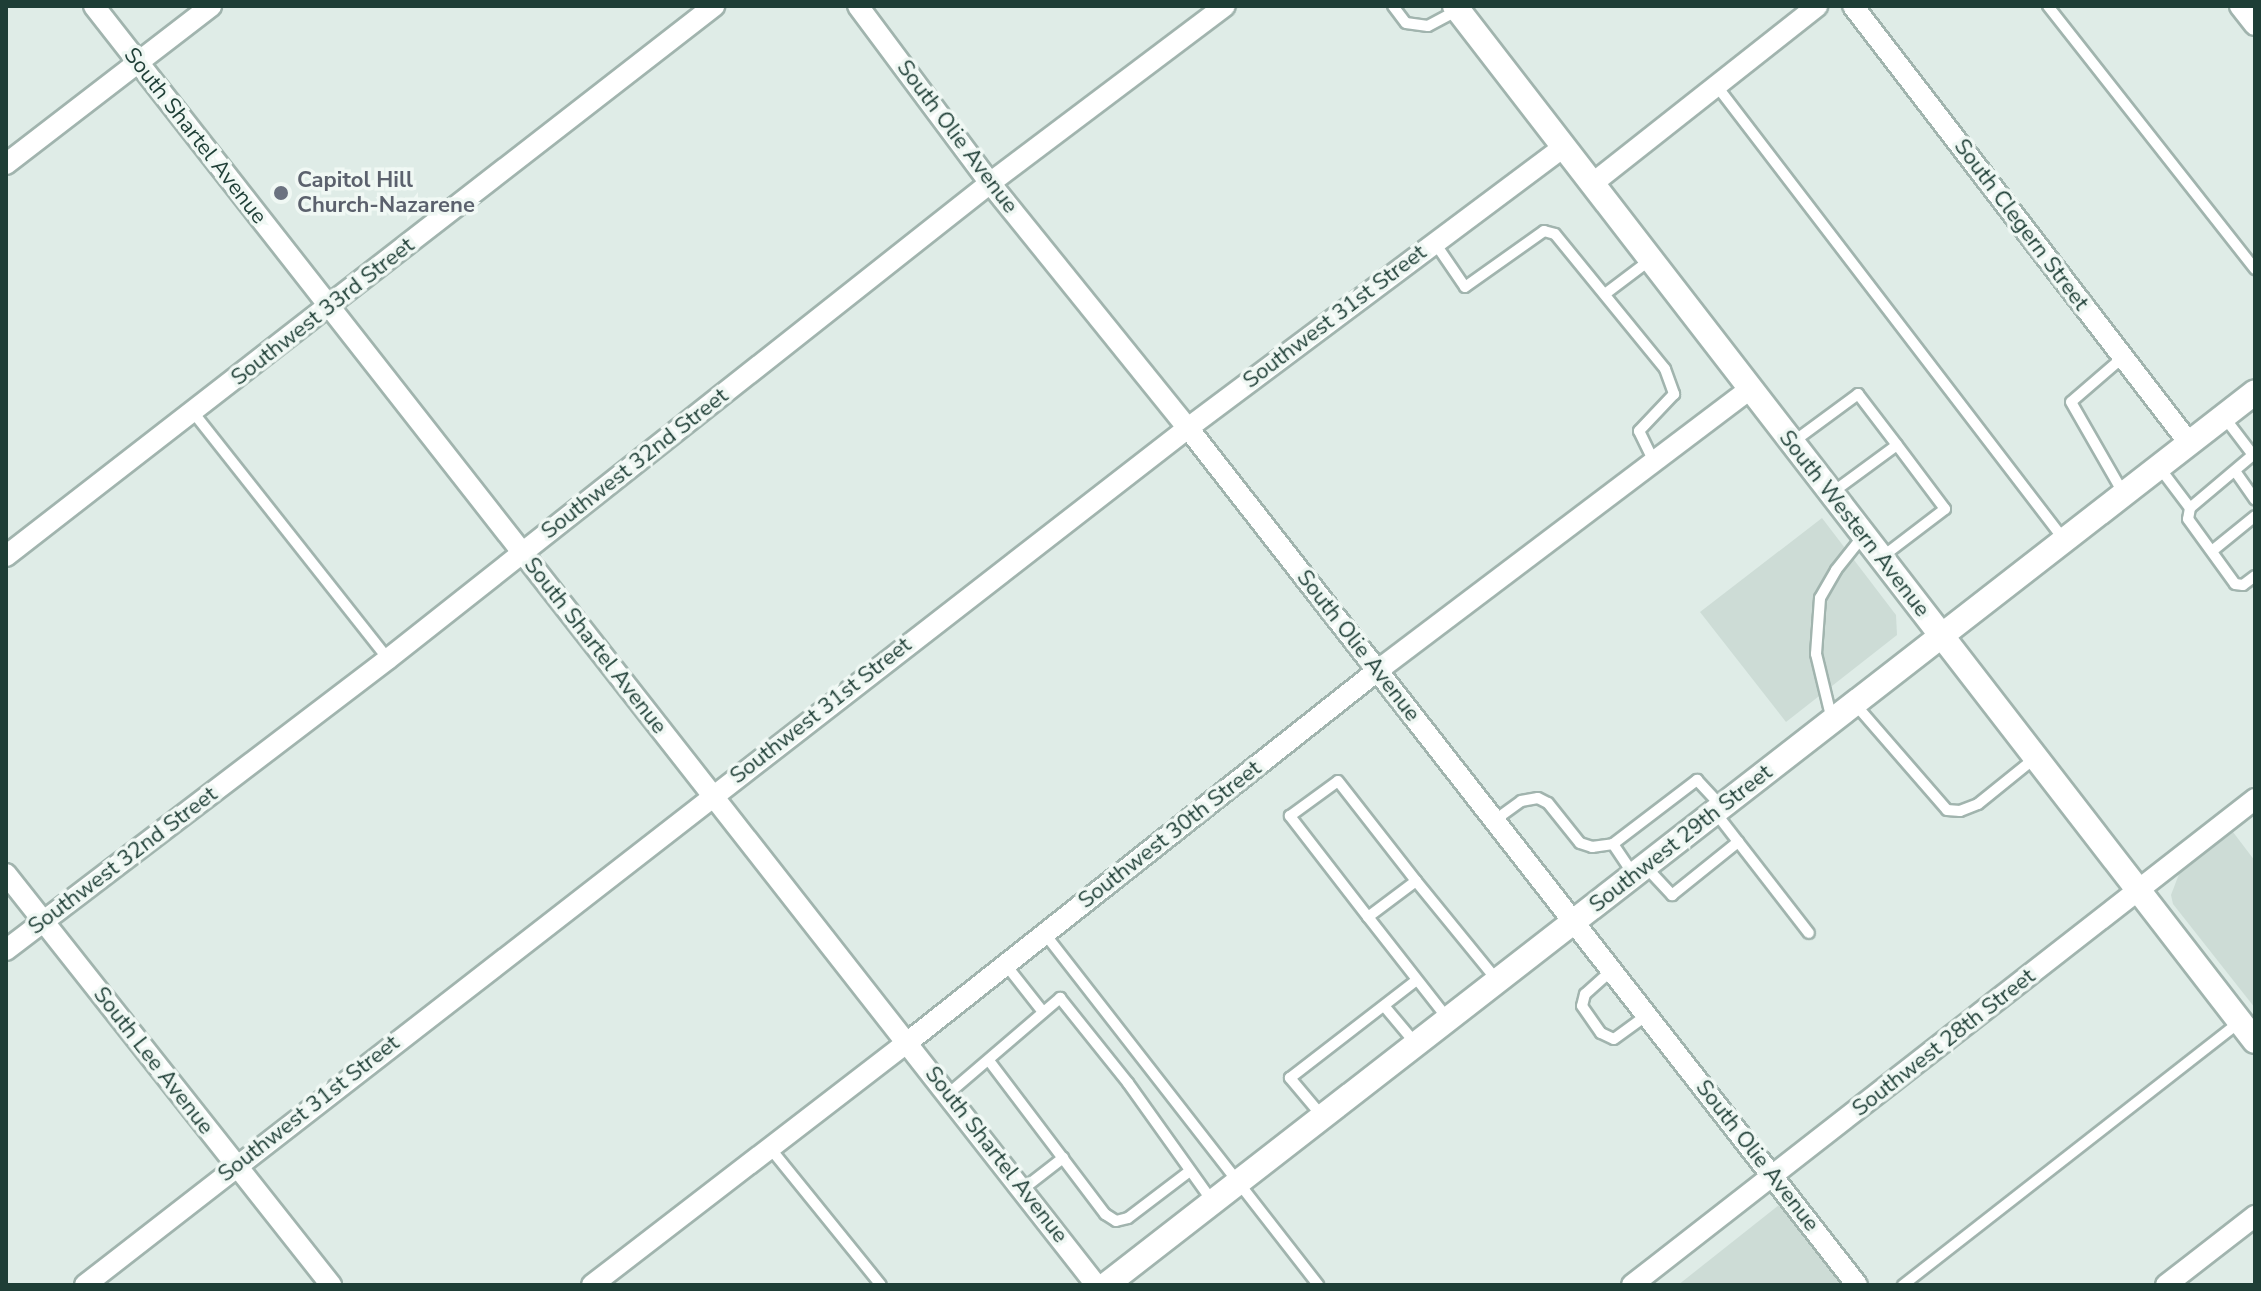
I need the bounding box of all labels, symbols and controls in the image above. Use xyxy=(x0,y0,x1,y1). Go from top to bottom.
street label: South Shartel Avenue xyxy=(118,43,272,229)
street label: South Olie Avenue xyxy=(891,55,1023,219)
street label: South Clegern Street xyxy=(1948,134,2094,316)
place label: Capitol Hill Church-Nazarene xyxy=(297,167,475,218)
marker: Capitol Hill Church-Nazarene xyxy=(272,184,290,202)
street label: Southwest 33rd Street xyxy=(226,232,420,392)
street label: Southwest 31st Street xyxy=(1238,240,1432,394)
street label: Southwest 32nd Street xyxy=(536,383,734,545)
street label: South Western Avenue xyxy=(1773,426,1935,622)
street label: South Shartel Avenue xyxy=(518,553,672,739)
street label: South Olie Avenue xyxy=(1291,565,1425,727)
street label: Southwest 31st Street xyxy=(725,632,917,790)
street label: Southwest 30th Street xyxy=(1073,756,1267,914)
street label: Southwest 29th Street xyxy=(1584,760,1778,918)
street label: Southwest 32nd Street xyxy=(23,781,223,941)
street label: Southwest 28th Street xyxy=(1847,964,2041,1122)
street label: South Lee Avenue xyxy=(87,982,219,1140)
street label: Southwest 31st Street xyxy=(213,1030,405,1188)
street label: South Shartel Avenue xyxy=(919,1062,1073,1248)
street label: South Olie Avenue xyxy=(1690,1075,1824,1237)

